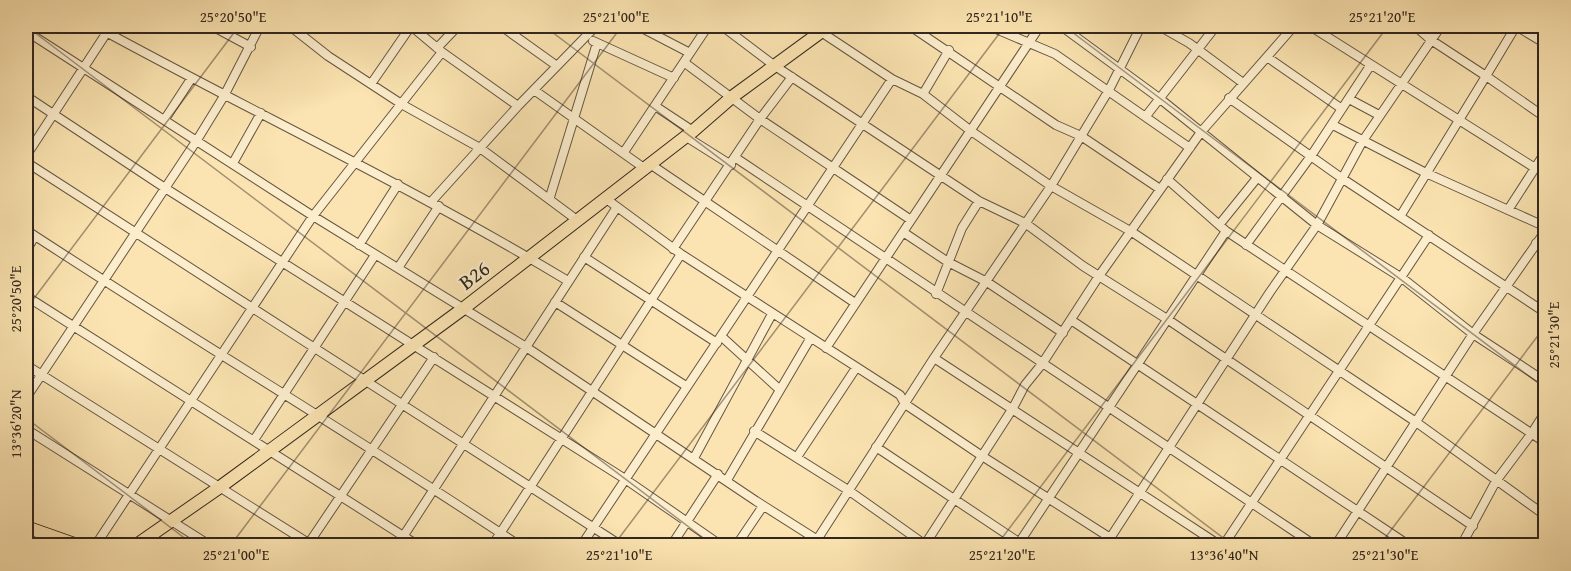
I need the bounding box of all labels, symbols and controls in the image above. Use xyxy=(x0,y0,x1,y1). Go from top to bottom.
text: 25°20'50"E xyxy=(200,6,267,27)
text: 25°21'00"E xyxy=(583,6,650,27)
text: 25°21'10"E xyxy=(966,6,1033,27)
text: 25°21'20"E xyxy=(1349,6,1416,27)
street label: B26 xyxy=(452,253,496,297)
text: 25°20'50"E xyxy=(5,265,26,332)
text: 25°21'30"E xyxy=(1543,301,1564,368)
text: 13°36'20"N xyxy=(5,389,26,458)
text: 25°21'00"E xyxy=(203,544,270,565)
text: 25°21'10"E xyxy=(586,544,653,565)
text: 25°21'20"E xyxy=(969,544,1036,565)
text: 13°36'40"N xyxy=(1190,544,1259,565)
text: 25°21'30"E xyxy=(1352,544,1419,565)

